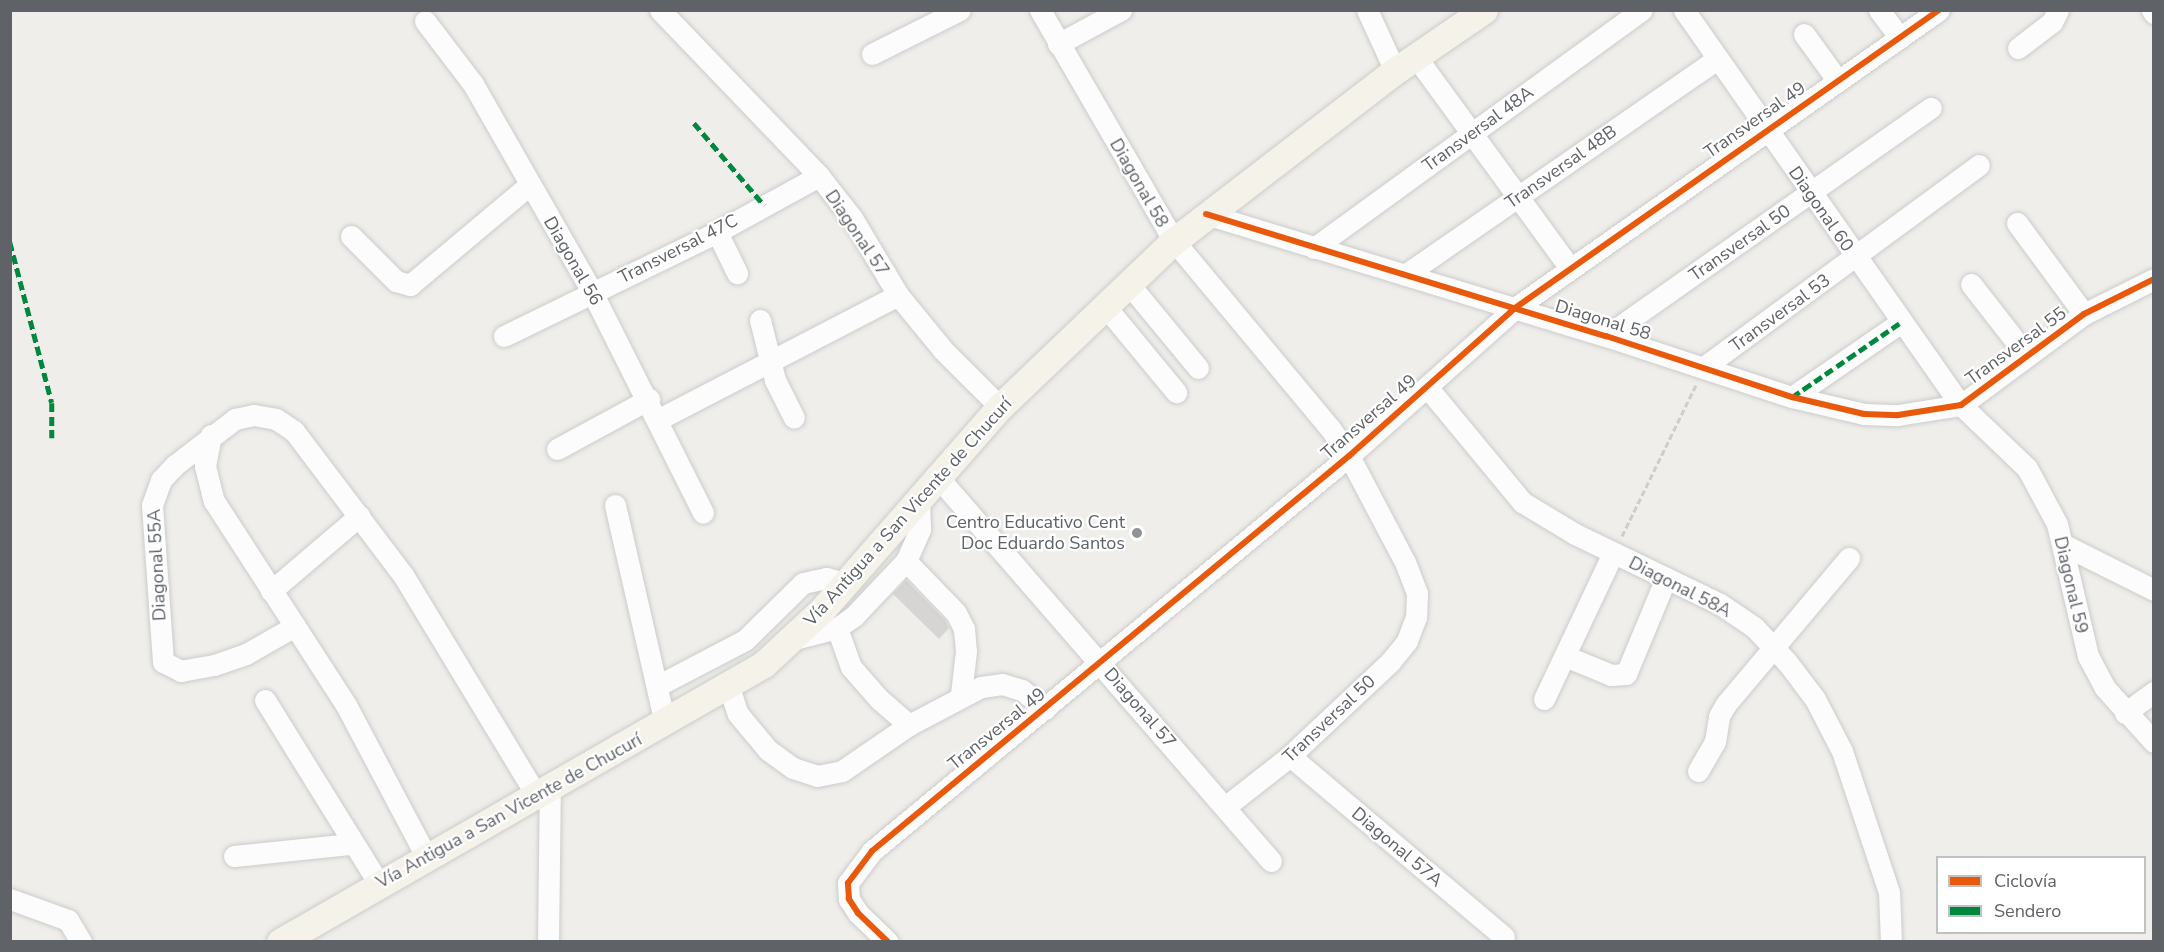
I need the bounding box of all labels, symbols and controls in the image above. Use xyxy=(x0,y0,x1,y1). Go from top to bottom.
street label: Transversal 49 xyxy=(1700,77,1810,163)
street label: Transversal 48A xyxy=(1418,81,1538,177)
street label: Transversal 48B xyxy=(1501,121,1621,213)
street label: Diagonal 58 xyxy=(1105,135,1173,231)
street label: Diagonal 60 xyxy=(1784,162,1858,256)
street label: Diagonal 57 xyxy=(820,186,894,280)
street label: Transversal 50 xyxy=(1685,200,1795,286)
street label: Transversal 47C xyxy=(615,210,741,288)
street label: Diagonal 56 xyxy=(539,213,607,309)
street label: Transversal 53 xyxy=(1726,269,1834,357)
street label: Diagonal 58 xyxy=(1553,295,1653,345)
street label: Transversal 55 xyxy=(1962,302,2070,390)
street label: Transversal 49 xyxy=(1317,370,1421,464)
street label: Vía Antigua a San Vicente de Chucurí xyxy=(800,393,1016,631)
street label: Diagonal 55A xyxy=(143,508,171,622)
place label: Centro Educativo Cent Doc Eduardo Santos xyxy=(946,512,1125,554)
marker: Centro Educativo Cent Doc Eduardo Santos xyxy=(1130,526,1144,540)
street label: Diagonal 59 xyxy=(2049,534,2093,636)
street label: Diagonal 58A xyxy=(1625,552,1735,622)
street label: Diagonal 57 xyxy=(1099,664,1181,752)
street label: Transversal 50 xyxy=(1278,671,1380,767)
street label: Transversal 49 xyxy=(944,683,1050,775)
street label: Vía Antigua a San Vicente de Chucurí xyxy=(373,729,645,893)
street label: Diagonal 57A xyxy=(1347,803,1447,891)
legend xyxy=(1936,856,2146,934)
text: Ciclovía xyxy=(1994,869,2057,893)
text: Sendero xyxy=(1994,899,2061,923)

